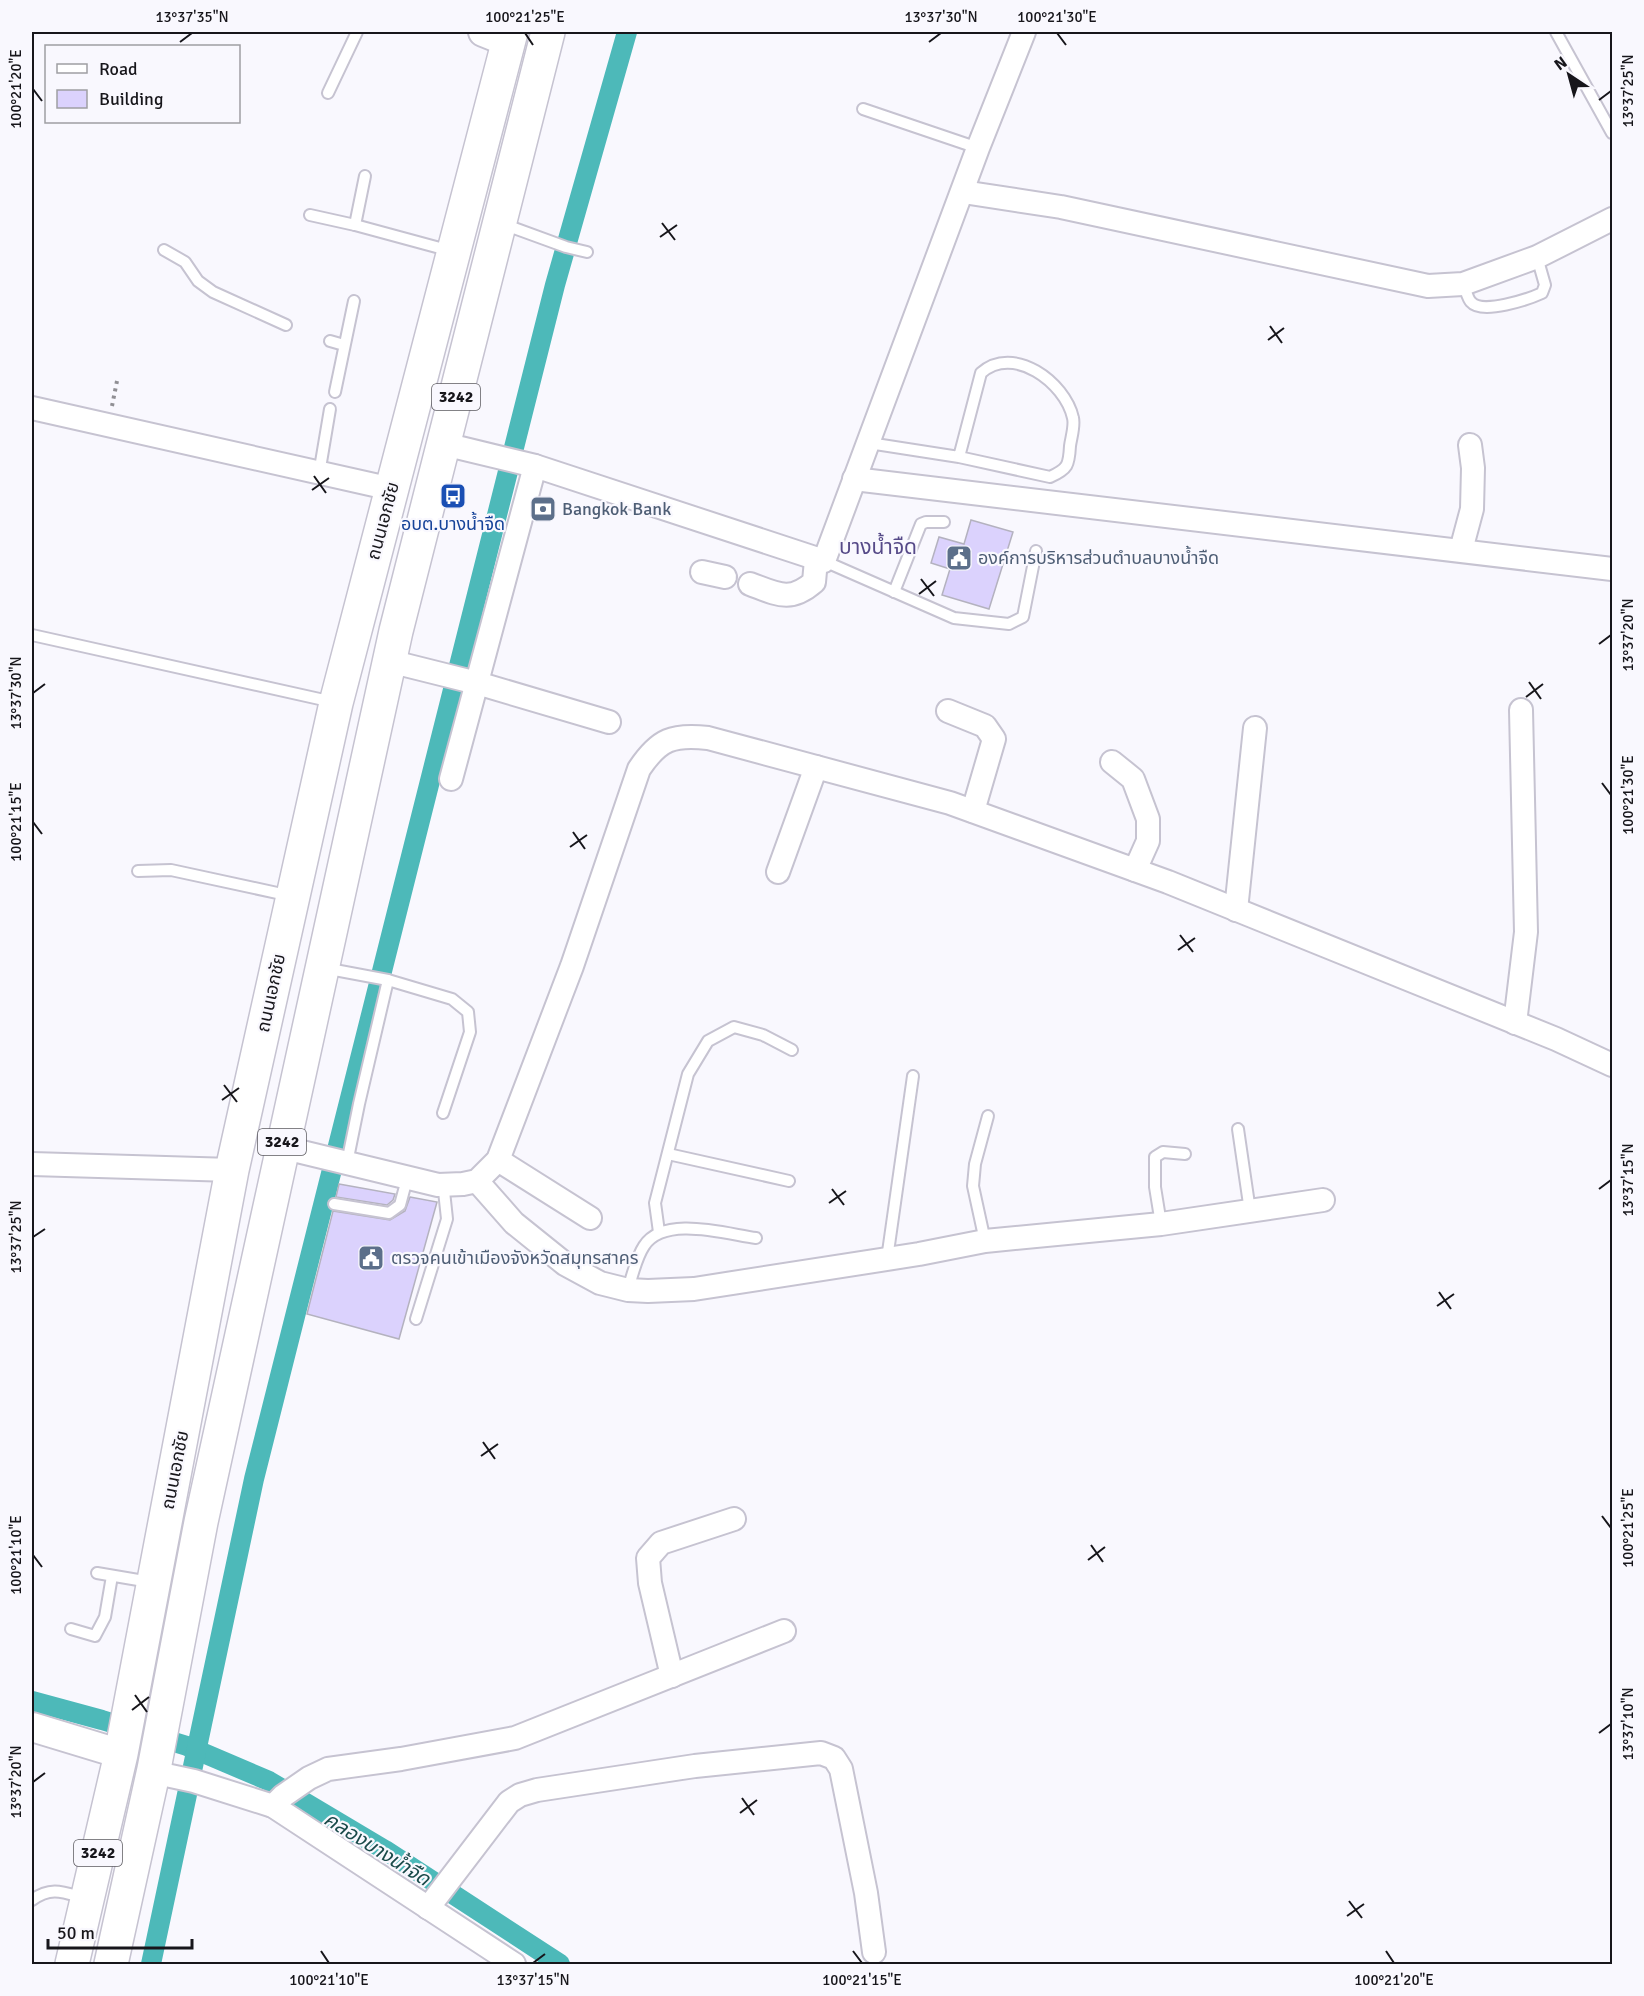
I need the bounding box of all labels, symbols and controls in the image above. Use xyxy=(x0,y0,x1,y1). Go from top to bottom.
text: 13°37'35"N xyxy=(155,8,229,26)
text: 100°21'25"E xyxy=(485,8,565,26)
text: 13°37'30"N xyxy=(904,8,978,26)
text: 100°21'30"E xyxy=(1017,8,1097,26)
legend xyxy=(45,45,240,123)
north arrow xyxy=(1539,45,1599,105)
text: 100°21'20"E xyxy=(7,49,25,129)
text: N xyxy=(1550,52,1571,75)
text: 13°37'25"N xyxy=(1619,54,1637,128)
text: Road xyxy=(99,58,138,80)
text: Building xyxy=(99,88,163,110)
road number: 3242 xyxy=(432,384,480,410)
street label: ถนนเอกชัย xyxy=(362,480,404,562)
bus stop icon: อบต.บางน้ำจืด xyxy=(438,481,468,511)
bank icon: Bangkok Bank xyxy=(528,494,558,524)
place label: Bangkok Bank xyxy=(562,498,671,520)
place label: อบต.บางน้ำจืด xyxy=(401,511,505,535)
district label: บางน้ำจืด xyxy=(839,532,917,560)
public building icon: องค์การบริหารส่วนตำบลบางน้ำจืด xyxy=(944,543,974,573)
place label: องค์การบริหารส่วนตำบลบางน้ำจืด xyxy=(978,545,1219,569)
text: 13°37'20"N xyxy=(1619,598,1637,672)
text: 13°37'30"N xyxy=(7,656,25,730)
text: 100°21'30"E xyxy=(1619,755,1637,835)
text: 100°21'15"E xyxy=(7,782,25,862)
street label: ถนนเอกชัย xyxy=(252,952,290,1034)
road number: 3242 xyxy=(258,1129,306,1155)
text: 13°37'15"N xyxy=(1619,1143,1637,1217)
text: 13°37'25"N xyxy=(7,1200,25,1274)
public building icon: ตรวจคนเข้าเมืองจังหวัดสมุทรสาคร xyxy=(356,1243,386,1273)
place label: ตรวจคนเข้าเมืองจังหวัดสมุทรสาคร xyxy=(391,1247,639,1269)
street label: ถนนเอกชัย xyxy=(157,1429,193,1511)
text: 100°21'25"E xyxy=(1619,1488,1637,1568)
text: 100°21'10"E xyxy=(7,1515,25,1595)
text: 13°37'10"N xyxy=(1619,1687,1637,1761)
text: 13°37'20"N xyxy=(7,1745,25,1819)
water label: คลองบางน้ำจืด xyxy=(319,1805,436,1892)
road number: 3242 xyxy=(74,1840,122,1866)
scale bar xyxy=(48,1912,192,1950)
text: 50 m xyxy=(57,1922,95,1944)
text: 100°21'10"E xyxy=(289,1971,369,1989)
text: 13°37'15"N xyxy=(496,1971,570,1989)
text: 100°21'15"E xyxy=(822,1971,902,1989)
text: 100°21'20"E xyxy=(1354,1971,1434,1989)

